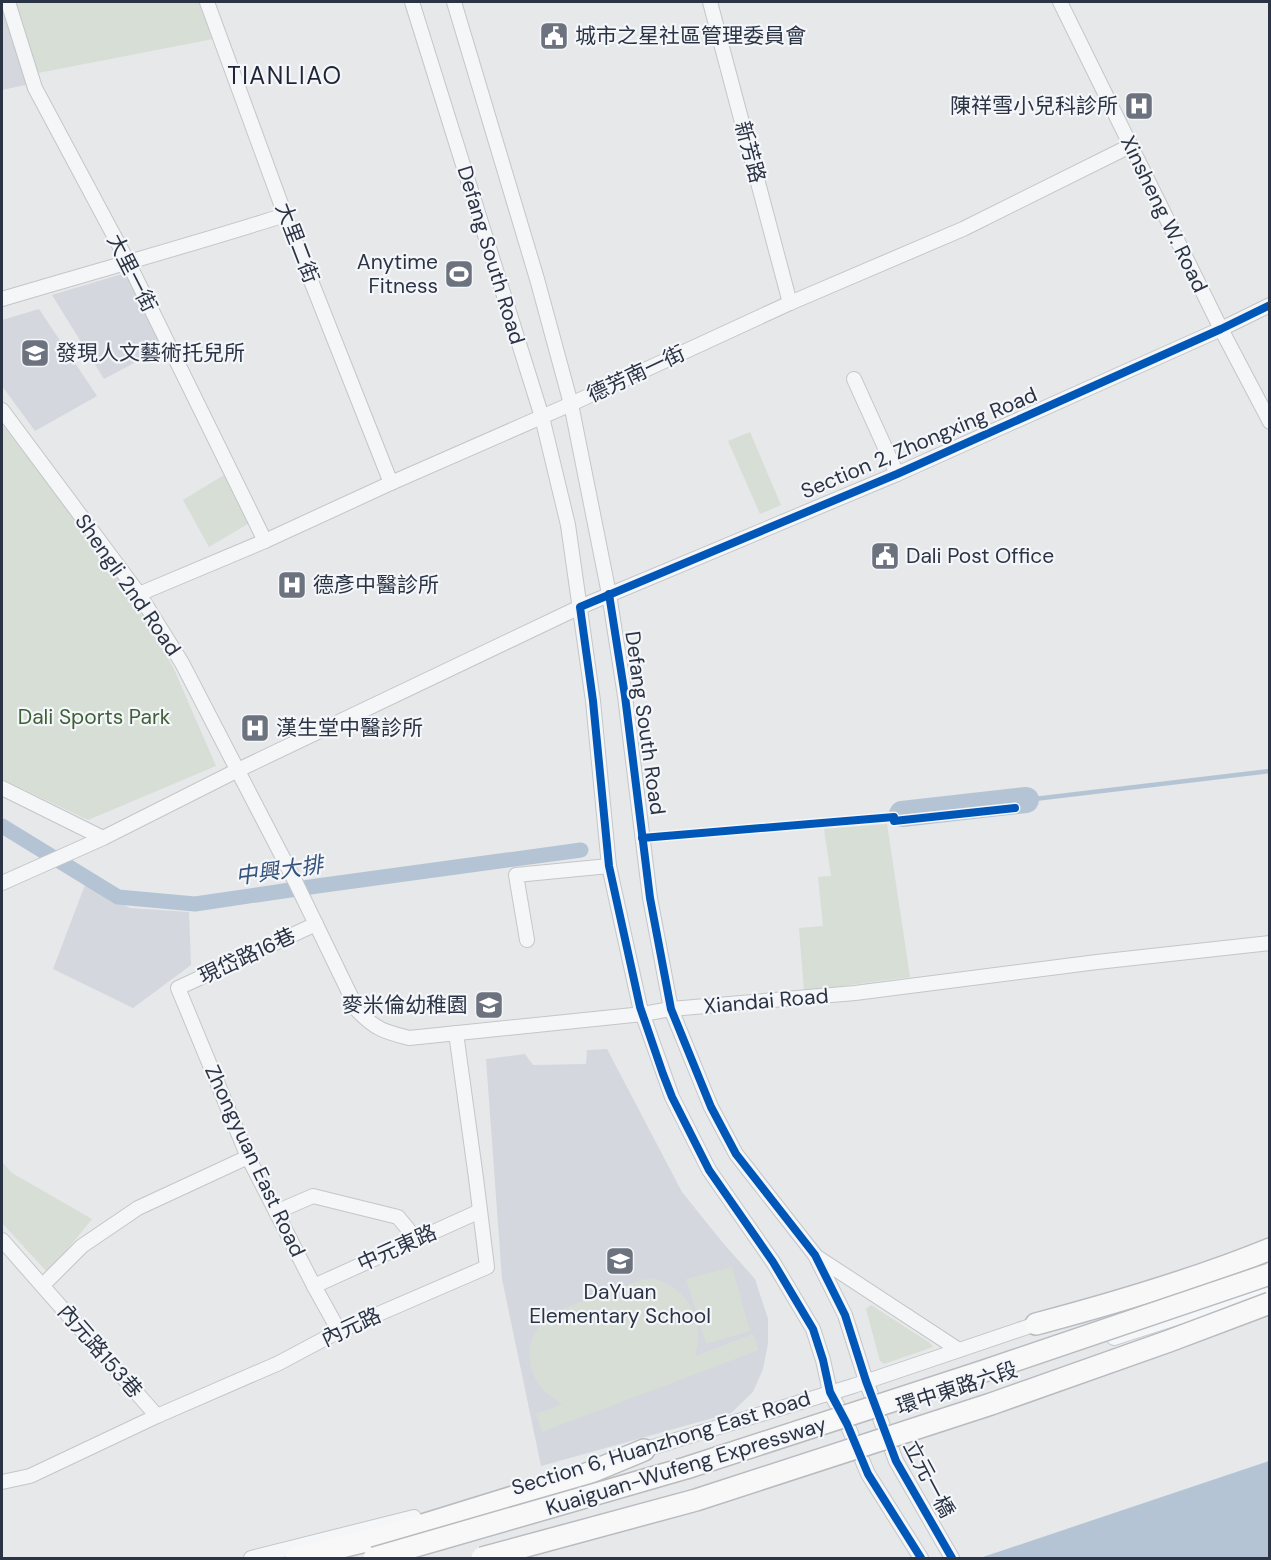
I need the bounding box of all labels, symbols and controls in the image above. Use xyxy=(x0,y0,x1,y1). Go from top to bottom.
public building icon: 城市之星社區管理委員會 xyxy=(538,20,570,52)
place label: 城市之星社區管理委員會 xyxy=(575,22,806,50)
district label: TIANLIAO xyxy=(227,60,343,91)
hospital icon: 陳祥雪小兒科診所 xyxy=(1123,90,1155,122)
place label: 陳祥雪小兒科診所 xyxy=(950,92,1118,120)
street label: 新芳路 xyxy=(728,118,772,186)
street label: Xinsheng W. Road xyxy=(1114,131,1214,297)
street label: Defang South Road xyxy=(451,162,531,348)
street label: 大里二街 xyxy=(269,199,325,287)
street label: 大里一街 xyxy=(100,229,164,317)
place label: Anytime Fitness xyxy=(357,248,438,300)
sports icon: Anytime Fitness xyxy=(443,258,475,290)
school or university icon: 發現人文藝術托兒所 xyxy=(19,337,51,369)
place label: 發現人文藝術托兒所 xyxy=(56,339,245,367)
street label: 德芳南一街 xyxy=(583,339,689,409)
street label: Section 2, Zhongxing Road xyxy=(797,380,1041,506)
street label: Shengli 2nd Road xyxy=(69,509,187,661)
public building icon: Dali Post Office xyxy=(869,540,901,572)
place label: Dali Post Office xyxy=(906,542,1054,570)
hospital icon: 德彥中醫診所 xyxy=(276,569,308,601)
place label: 德彥中醫診所 xyxy=(313,571,439,599)
street label: Defang South Road xyxy=(618,629,672,817)
park label: Dali Sports Park xyxy=(18,703,171,731)
hospital icon: 漢生堂中醫診所 xyxy=(239,712,271,744)
place label: 漢生堂中醫診所 xyxy=(276,714,423,742)
water label: 中興大排 xyxy=(233,850,328,891)
street label: 現岱路16巷 xyxy=(194,921,300,991)
street label: Xiandai Road xyxy=(702,982,830,1020)
school or university icon: 麥米倫幼稚園 xyxy=(473,989,505,1021)
place label: 麥米倫幼稚園 xyxy=(342,991,468,1019)
street label: Zhongyuan East Road xyxy=(198,1061,312,1261)
street label: 中元東路 xyxy=(353,1218,441,1278)
school or university icon: DaYuan Elementary School xyxy=(604,1245,636,1277)
place label: DaYuan Elementary School xyxy=(529,1278,711,1330)
street label: 內元路153巷 xyxy=(51,1298,149,1404)
street label: 內元路 xyxy=(317,1301,385,1353)
street label: 環中東路六段 xyxy=(893,1355,1021,1421)
street label: Section 6, Huanzhong East Road xyxy=(508,1384,814,1502)
street label: Kuaiguan-Wufeng Expressway xyxy=(542,1410,830,1522)
street label: 立元一橋 xyxy=(897,1435,961,1523)

